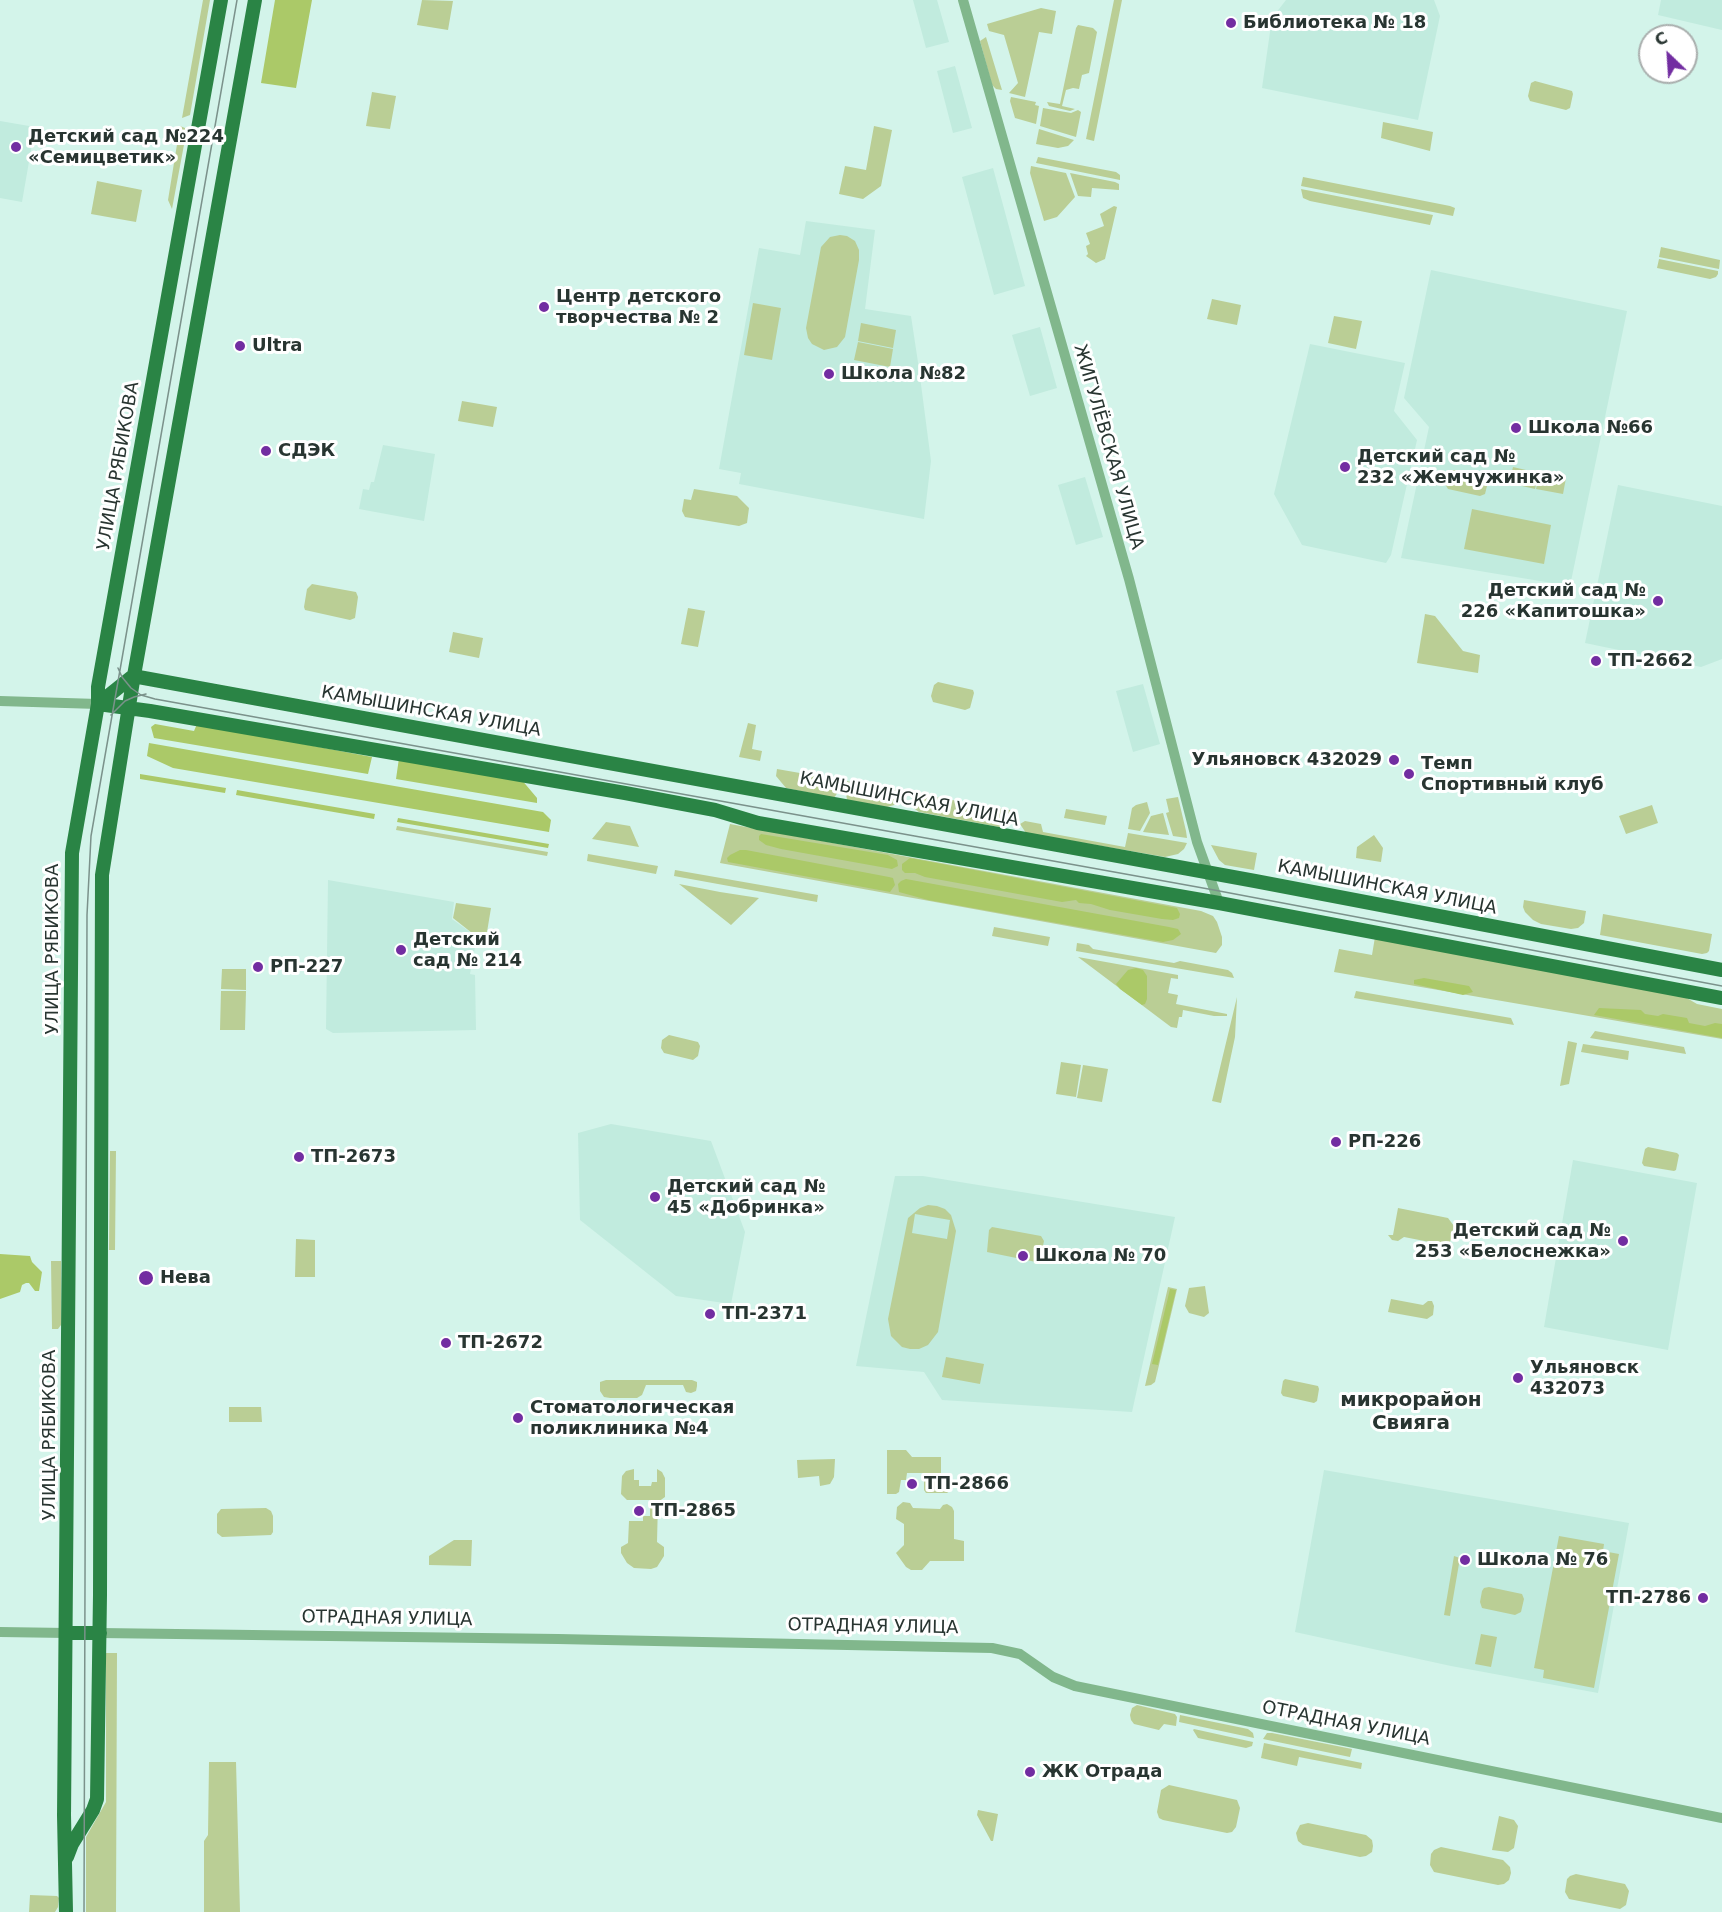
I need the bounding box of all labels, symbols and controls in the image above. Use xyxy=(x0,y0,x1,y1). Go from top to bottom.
place label: Библиотека № 18 xyxy=(1243,12,1426,34)
marker: Библиотека № 18 xyxy=(1224,16,1238,30)
north arrow xyxy=(1638,24,1698,84)
text: С xyxy=(1652,28,1670,50)
place label: Детский сад №224 «Семицветик» xyxy=(28,126,224,168)
marker: Детский сад №224 «Семицветик» xyxy=(9,140,23,154)
place label: Центр детского творчества № 2 xyxy=(556,286,721,328)
marker: Центр детского творчества № 2 xyxy=(537,300,551,314)
place label: Ultra xyxy=(252,335,302,357)
marker: Ultra xyxy=(233,339,247,353)
street label: ЖИГУЛЁВСКАЯ УЛИЦА xyxy=(1068,342,1148,552)
place label: Школа №82 xyxy=(841,363,966,385)
marker: Школа №82 xyxy=(822,367,836,381)
street label: УЛИЦА РЯБИКОВА xyxy=(94,380,144,552)
place label: Школа №66 xyxy=(1528,417,1653,439)
marker: Школа №66 xyxy=(1509,421,1523,435)
place label: СДЭК xyxy=(278,440,335,462)
marker: СДЭК xyxy=(259,444,273,458)
place label: Детский сад № 232 «Жемчужинка» xyxy=(1357,446,1564,488)
marker: Детский сад № 232 «Жемчужинка» xyxy=(1338,460,1352,474)
place label: Детский сад № 226 «Капитошка» xyxy=(1461,580,1646,622)
marker: Детский сад № 226 «Капитошка» xyxy=(1651,594,1665,608)
place label: ТП-2662 xyxy=(1608,650,1693,672)
marker: ТП-2662 xyxy=(1589,654,1603,668)
street label: КАМЫШИНСКАЯ УЛИЦА xyxy=(319,682,543,742)
place label: Ульяновск 432029 xyxy=(1192,749,1382,771)
marker: Ульяновск 432029 xyxy=(1387,753,1401,767)
place label: Темп Спортивный клуб xyxy=(1421,753,1604,795)
marker: Темп Спортивный клуб xyxy=(1402,767,1416,781)
street label: КАМЫШИНСКАЯ УЛИЦА xyxy=(798,768,1020,832)
street label: КАМЫШИНСКАЯ УЛИЦА xyxy=(1276,856,1498,920)
street label: УЛИЦА РЯБИКОВА xyxy=(42,864,64,1034)
place label: Детский сад № 214 xyxy=(413,929,522,972)
marker: Детский сад № 214 xyxy=(394,943,408,957)
place label: РП-227 xyxy=(270,956,343,978)
marker: РП-227 xyxy=(251,960,265,974)
place label: РП-226 xyxy=(1348,1131,1421,1153)
marker: РП-226 xyxy=(1329,1135,1343,1149)
place label: ТП-2673 xyxy=(311,1146,396,1168)
marker: ТП-2673 xyxy=(292,1150,306,1164)
place label: Детский сад № 45 «Добринка» xyxy=(667,1176,825,1218)
marker: Детский сад № 45 «Добринка» xyxy=(648,1190,662,1204)
place label: Детский сад № 253 «Белоснежка» xyxy=(1415,1220,1611,1262)
marker: Детский сад № 253 «Белоснежка» xyxy=(1616,1234,1630,1248)
place label: Школа № 70 xyxy=(1035,1245,1166,1267)
marker: Школа № 70 xyxy=(1016,1249,1030,1263)
place label: Нева xyxy=(160,1267,211,1289)
marker: Нева xyxy=(137,1269,155,1287)
place label: ТП-2371 xyxy=(722,1303,807,1325)
marker: ТП-2371 xyxy=(703,1307,717,1321)
place label: ТП-2672 xyxy=(458,1332,543,1354)
marker: ТП-2672 xyxy=(439,1336,453,1350)
street label: УЛИЦА РЯБИКОВА xyxy=(39,1350,61,1520)
place label: Ульяновск 432073 xyxy=(1530,1357,1639,1400)
marker: Ульяновск 432073 xyxy=(1511,1371,1525,1385)
district label: микрорайон Свияга xyxy=(1340,1389,1482,1436)
place label: Стоматологическая поликлиника №4 xyxy=(530,1397,734,1440)
marker: Стоматологическая поликлиника №4 xyxy=(511,1411,525,1425)
place label: ТП-2866 xyxy=(924,1473,1009,1495)
marker: ТП-2866 xyxy=(905,1477,919,1491)
place label: ТП-2865 xyxy=(651,1500,736,1522)
marker: ТП-2865 xyxy=(632,1504,646,1518)
place label: Школа № 76 xyxy=(1477,1549,1608,1571)
marker: Школа № 76 xyxy=(1458,1553,1472,1567)
place label: ТП-2786 xyxy=(1606,1587,1691,1609)
marker: ТП-2786 xyxy=(1696,1591,1710,1605)
street label: ОТРАДНАЯ УЛИЦА xyxy=(301,1607,473,1631)
street label: ОТРАДНАЯ УЛИЦА xyxy=(787,1615,959,1639)
street label: ОТРАДНАЯ УЛИЦА xyxy=(1260,1697,1432,1751)
place label: ЖК Отрада xyxy=(1042,1761,1162,1783)
marker: ЖК Отрада xyxy=(1023,1765,1037,1779)

